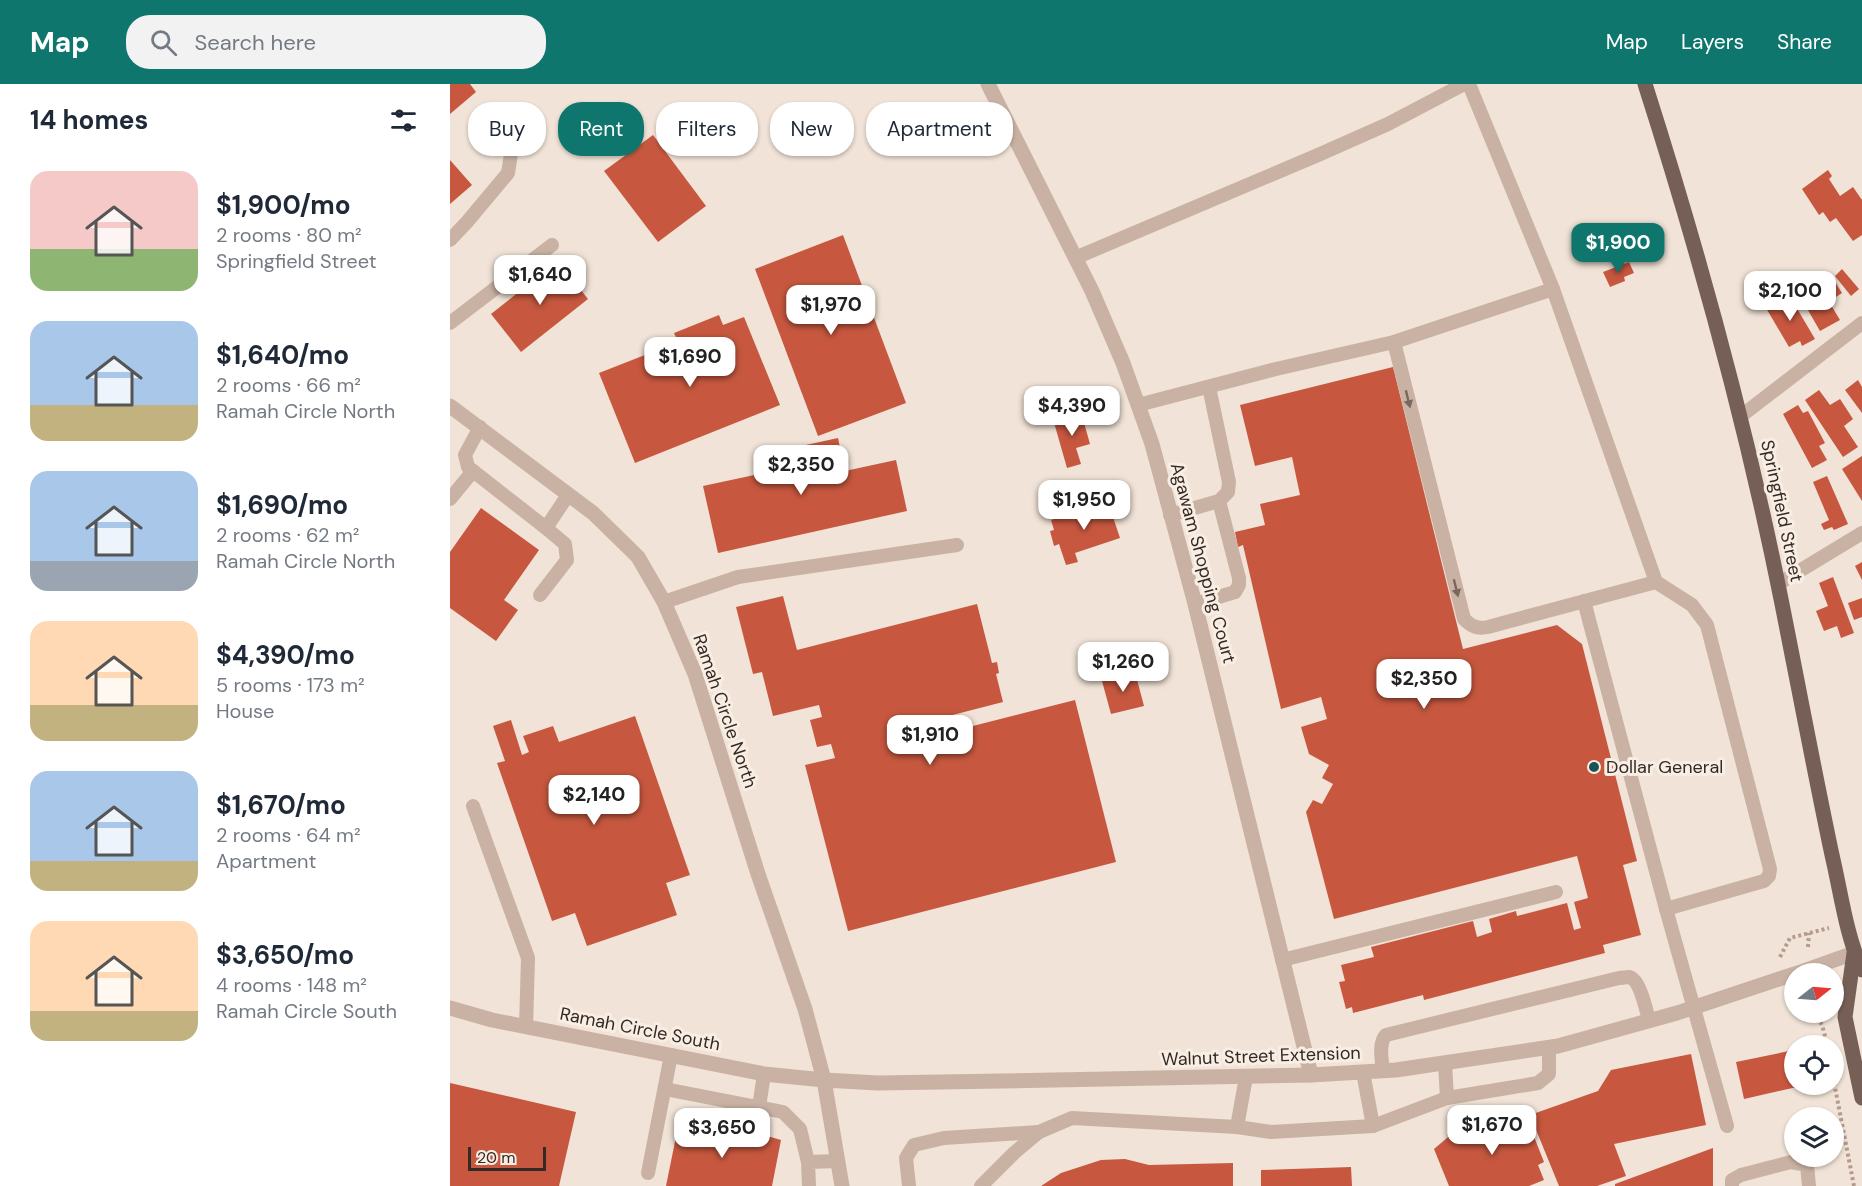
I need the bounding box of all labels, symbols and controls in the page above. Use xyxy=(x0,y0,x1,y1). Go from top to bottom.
search box xyxy=(126,15,546,69)
text: Map xyxy=(30,24,90,61)
icon: search xyxy=(147,26,180,59)
text: Search here xyxy=(195,28,316,57)
text: Map xyxy=(1606,28,1648,56)
text: Layers xyxy=(1681,28,1744,56)
text: Share xyxy=(1777,28,1832,56)
chip: Buy xyxy=(468,102,546,156)
chip: Rent xyxy=(558,102,644,156)
chip: Filters xyxy=(656,102,758,156)
chip: New xyxy=(770,102,854,156)
chip: Apartment xyxy=(866,102,1013,156)
text: 14 homes xyxy=(30,103,148,137)
icon: filters xyxy=(387,104,420,137)
text: $1,900/mo xyxy=(216,188,351,222)
icon: home xyxy=(78,195,150,267)
text: 2 rooms · 80 m² xyxy=(216,222,362,248)
pin: $1,900 xyxy=(1569,223,1667,274)
text: $1,900 xyxy=(1585,229,1651,255)
text: Springfield Street xyxy=(216,248,377,274)
pin: $1,640 xyxy=(491,255,589,306)
text: $1,640 xyxy=(508,261,572,287)
pin: $2,100 xyxy=(1741,271,1839,322)
text: $2,100 xyxy=(1758,277,1822,303)
pin: $1,970 xyxy=(782,285,880,336)
text: $1,970 xyxy=(800,291,862,317)
pin: $1,690 xyxy=(641,337,739,388)
text: $1,640/mo xyxy=(216,338,349,372)
text: $1,690 xyxy=(658,343,722,369)
icon: home xyxy=(78,345,150,417)
text: 2 rooms · 66 m² xyxy=(216,372,361,398)
pin: $4,390 xyxy=(1023,386,1121,437)
one-way arrow xyxy=(1404,389,1414,408)
text: $4,390 xyxy=(1038,392,1106,418)
text: Ramah Circle North xyxy=(216,398,395,424)
street label: Springfield Street xyxy=(1755,438,1809,584)
pin: $2,350 xyxy=(752,445,850,496)
text: $2,350 xyxy=(767,451,835,477)
street label: Agawam Shopping Court xyxy=(1165,460,1241,666)
pin: $1,950 xyxy=(1035,480,1133,531)
text: $1,950 xyxy=(1052,486,1116,512)
text: $1,690/mo xyxy=(216,488,348,522)
icon: home xyxy=(78,495,150,567)
text: 2 rooms · 62 m² xyxy=(216,522,359,548)
text: Ramah Circle North xyxy=(216,548,395,574)
one-way arrow xyxy=(1452,578,1462,597)
street label: Ramah Circle North xyxy=(687,631,763,791)
text: $4,390/mo xyxy=(216,638,355,672)
pin: $1,260 xyxy=(1074,642,1172,693)
icon: home xyxy=(78,645,150,717)
text: $1,260 xyxy=(1092,648,1154,674)
pin: $2,350 xyxy=(1375,659,1473,710)
text: $2,350 xyxy=(1390,665,1458,691)
text: 5 rooms · 173 m² xyxy=(216,672,365,698)
text: House xyxy=(216,698,274,724)
pin: $1,910 xyxy=(881,715,979,766)
text: $1,910 xyxy=(901,721,959,747)
place label: Dollar General xyxy=(1606,755,1723,779)
marker: Dollar General xyxy=(1587,760,1601,774)
pin: $2,140 xyxy=(545,775,643,826)
text: $2,140 xyxy=(563,781,625,807)
text: $1,670/mo xyxy=(216,788,346,822)
icon: home xyxy=(78,795,150,867)
text: 2 rooms · 64 m² xyxy=(216,822,360,848)
text: Apartment xyxy=(216,848,316,874)
text: $3,650/mo xyxy=(216,938,354,972)
icon: home xyxy=(78,945,150,1017)
north arrow xyxy=(1784,963,1844,1023)
map controls xyxy=(1784,963,1844,1167)
text: 4 rooms · 148 m² xyxy=(216,972,367,998)
text: Ramah Circle South xyxy=(216,998,397,1024)
street label: Ramah Circle South xyxy=(558,1002,722,1056)
button: locate xyxy=(1784,1035,1844,1095)
street label: Walnut Street Extension xyxy=(1161,1041,1361,1071)
pin: $1,670 xyxy=(1443,1105,1541,1156)
button: layers xyxy=(1784,1107,1844,1167)
pin: $3,650 xyxy=(673,1108,771,1159)
text: $1,670 xyxy=(1461,1111,1523,1137)
text: $3,650 xyxy=(688,1114,756,1140)
scale bar xyxy=(468,1144,546,1172)
text: 20 m xyxy=(477,1147,516,1168)

